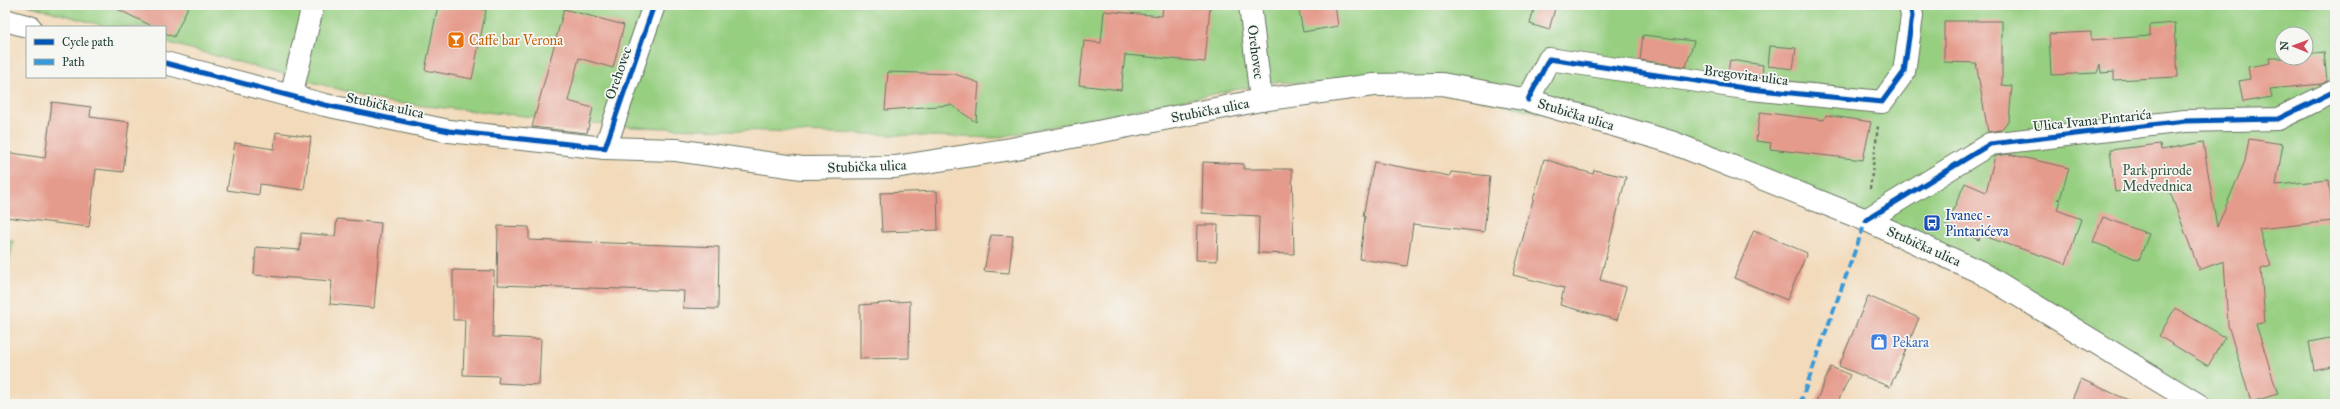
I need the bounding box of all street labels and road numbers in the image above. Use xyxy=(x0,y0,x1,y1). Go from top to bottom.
street label: Orehovec xyxy=(1244,24,1267,80)
street label: Orehovec xyxy=(602,44,635,102)
street label: Bregovita ulica xyxy=(1703,62,1789,89)
street label: Stubička ulica xyxy=(344,89,425,122)
street label: Stubička ulica xyxy=(1170,95,1251,126)
street label: Stubička ulica xyxy=(1535,95,1616,134)
street label: Ulica Ivana Pintarića xyxy=(2032,106,2152,135)
street label: Stubička ulica xyxy=(827,157,907,176)
street label: Stubička ulica xyxy=(1884,223,1964,270)

